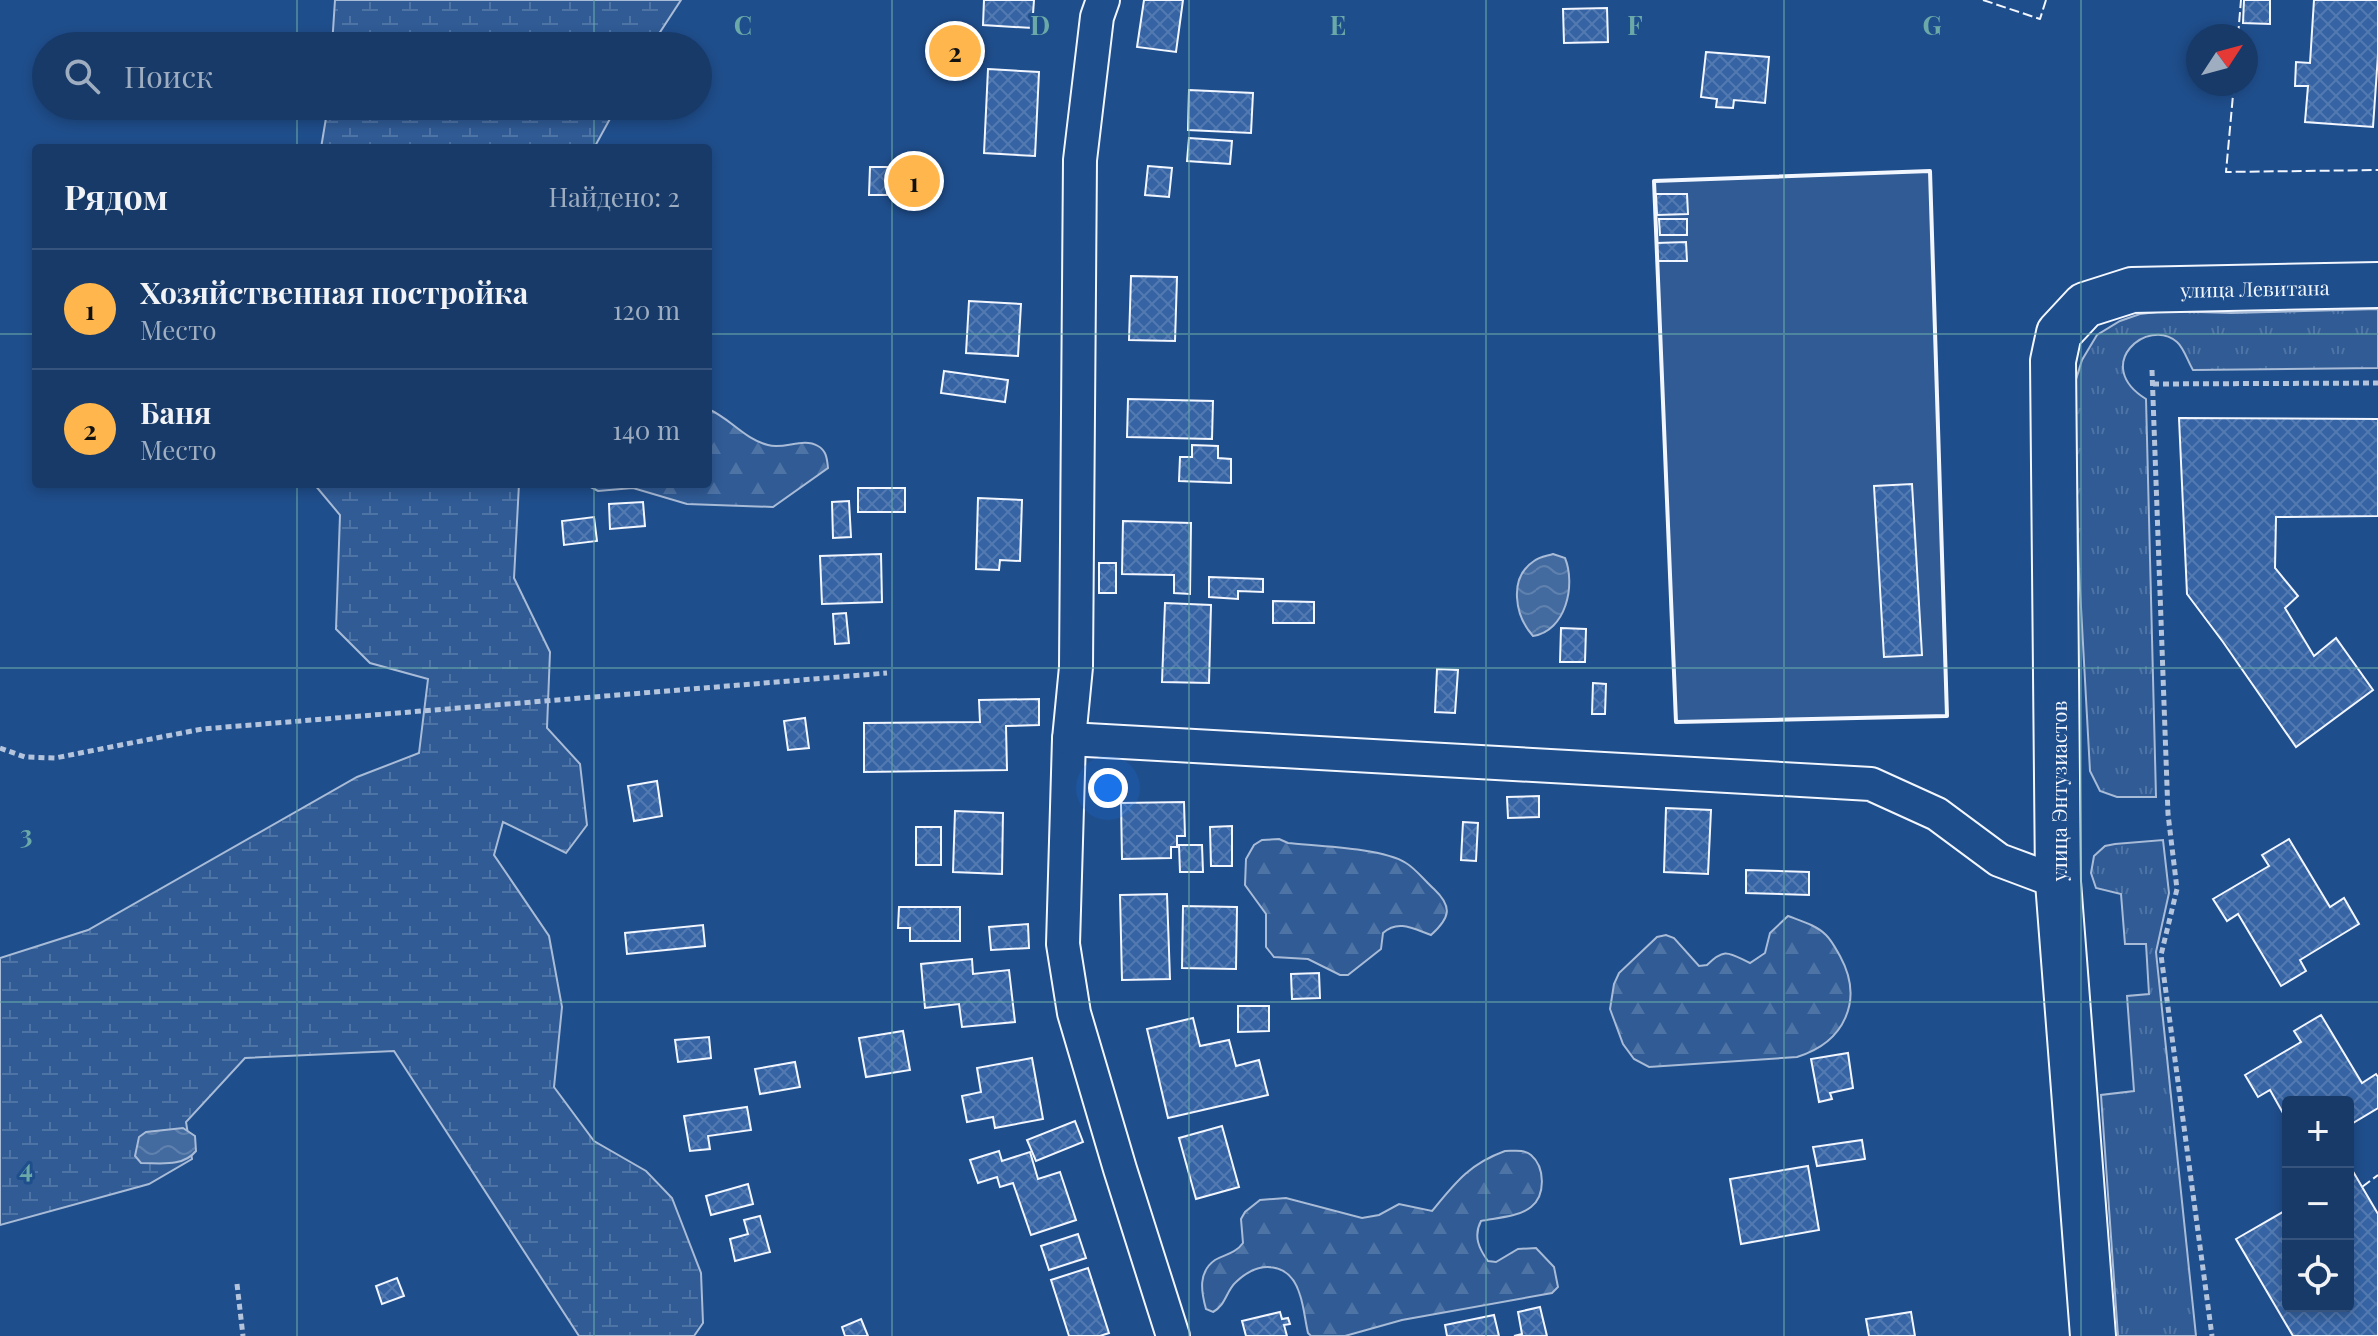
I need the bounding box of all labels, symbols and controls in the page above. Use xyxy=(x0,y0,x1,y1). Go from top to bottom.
text: C xyxy=(734,7,752,42)
text: D xyxy=(1030,7,1050,42)
text: E xyxy=(1330,7,1346,42)
text: F xyxy=(1627,7,1643,42)
text: G xyxy=(1922,7,1942,42)
pin: 2 xyxy=(929,21,981,81)
north arrow xyxy=(2186,24,2258,96)
search box xyxy=(32,32,712,120)
icon: search xyxy=(60,54,104,98)
text: Поиск xyxy=(124,56,213,96)
pin: 1 xyxy=(888,151,940,211)
text: Рядом xyxy=(64,173,168,219)
text: Найдено: 2 xyxy=(548,179,680,214)
text: Хозяйственная постройка xyxy=(140,272,528,312)
street label: улица Левитана xyxy=(2179,273,2330,303)
text: 1 xyxy=(85,292,95,327)
text: 120 m xyxy=(613,292,680,327)
text: Место xyxy=(140,312,217,347)
text: Баня xyxy=(140,392,212,432)
text: 2 xyxy=(83,412,97,447)
text: 140 m xyxy=(612,412,680,447)
text: Место xyxy=(140,432,217,467)
street label: улица Энтузиастов xyxy=(2045,701,2072,882)
your location xyxy=(1088,768,1128,808)
text: 3 xyxy=(20,816,32,851)
map controls xyxy=(2282,1096,2354,1312)
button: + xyxy=(2282,1096,2354,1168)
text: 4 xyxy=(19,1150,33,1185)
button: − xyxy=(2282,1168,2354,1240)
button: locate xyxy=(2282,1240,2354,1312)

